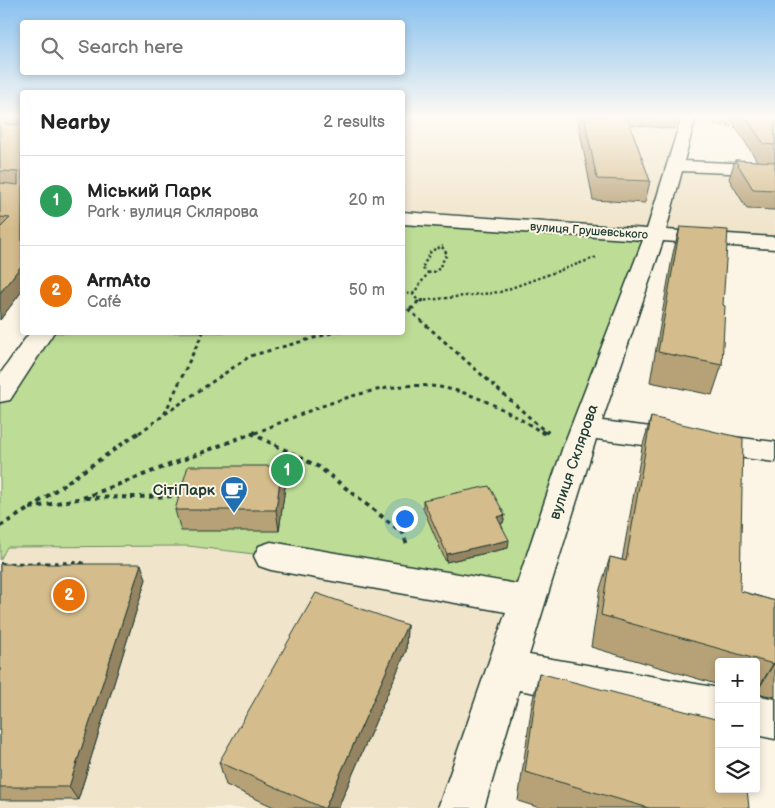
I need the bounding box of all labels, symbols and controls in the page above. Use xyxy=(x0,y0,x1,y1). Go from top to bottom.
search box xyxy=(20,20,405,75)
icon: search xyxy=(38,34,66,62)
text: Search here xyxy=(78,36,183,59)
text: Nearby xyxy=(40,110,110,135)
text: 2 results xyxy=(323,113,385,132)
text: Міський Парк xyxy=(87,180,211,203)
text: 1 xyxy=(53,191,59,210)
text: 20 m xyxy=(349,191,385,210)
text: Park · вулиця Склярова xyxy=(87,203,258,222)
street label: вулиця Грушевського xyxy=(529,219,649,243)
text: ArmAto xyxy=(87,270,151,293)
text: 2 xyxy=(51,281,61,300)
text: 50 m xyxy=(349,281,385,300)
text: Café xyxy=(87,293,121,312)
street label: вулиця Склярова xyxy=(545,402,603,522)
pin: 1 xyxy=(271,451,303,489)
cafe icon: СітіПарк xyxy=(219,475,249,514)
place label: СітіПарк xyxy=(153,481,216,500)
your location xyxy=(392,506,418,532)
pin: 2 xyxy=(53,576,85,614)
map controls xyxy=(715,658,760,793)
button: + xyxy=(715,658,760,703)
button: − xyxy=(715,703,760,748)
button: layers xyxy=(715,748,760,793)

